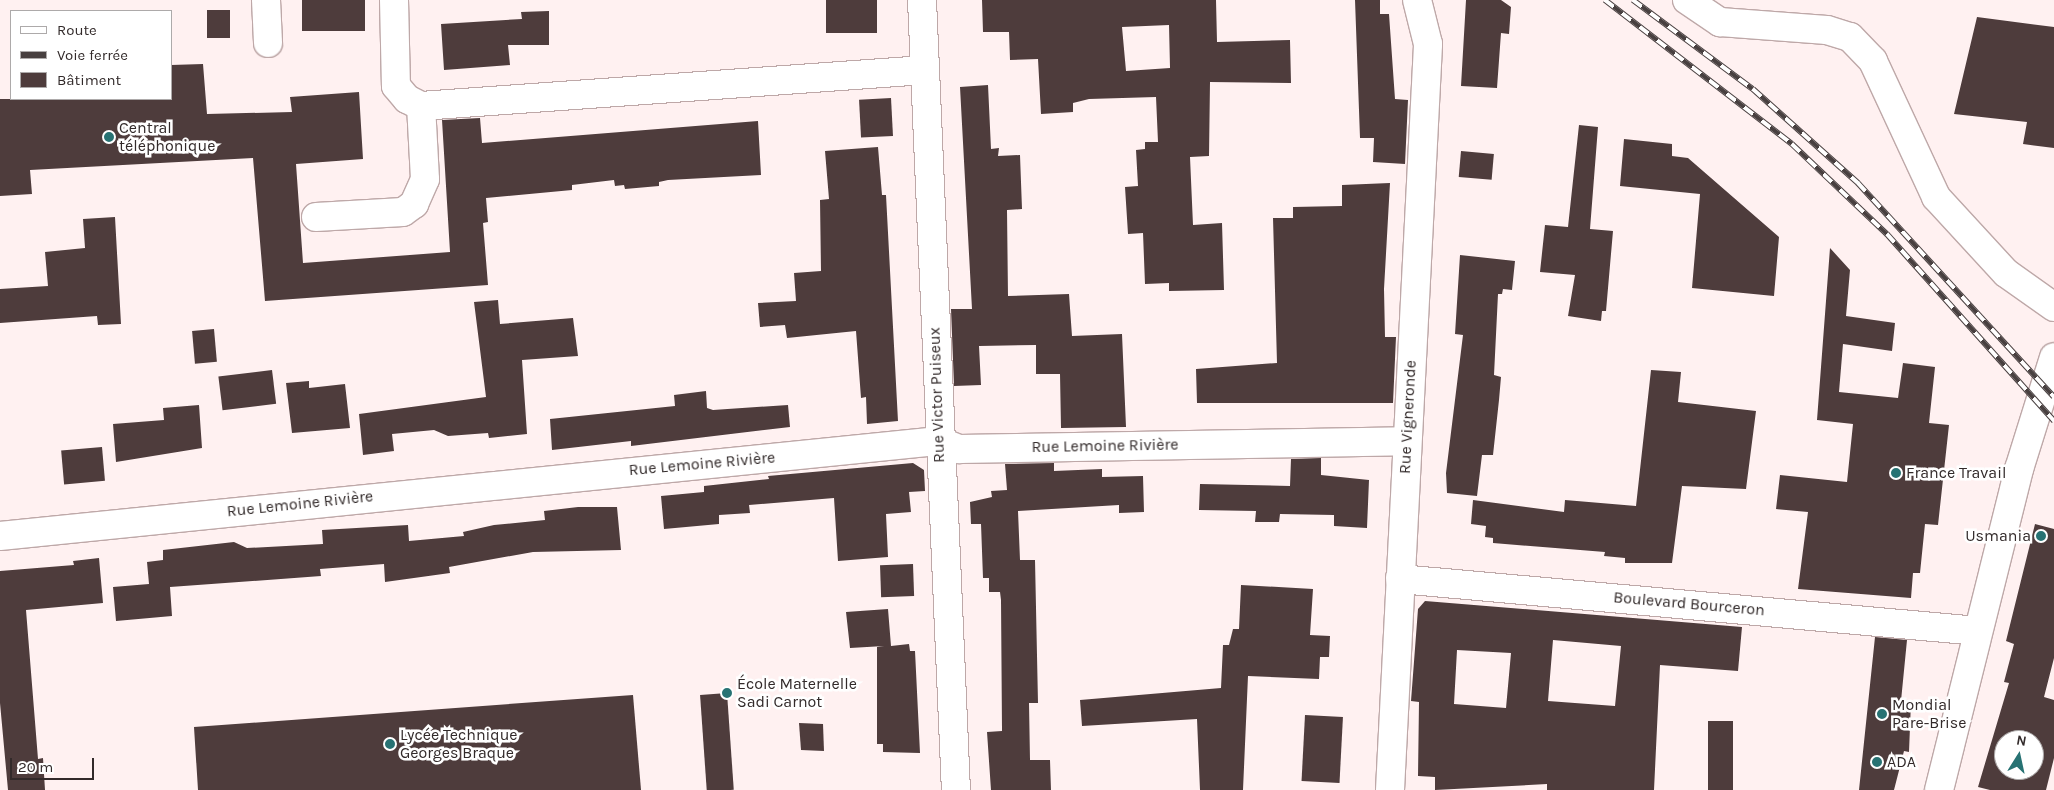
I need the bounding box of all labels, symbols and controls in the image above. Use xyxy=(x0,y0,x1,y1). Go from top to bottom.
legend xyxy=(10,10,172,100)
text: Route xyxy=(57,21,97,39)
text: Voie ferrée xyxy=(57,46,128,64)
text: Bâtiment xyxy=(57,71,121,89)
place label: Central téléphonique xyxy=(119,118,215,156)
marker: Central téléphonique xyxy=(103,131,115,143)
street label: Rue Victor Puiseux xyxy=(925,327,949,463)
street label: Rue Vigneronde xyxy=(1395,360,1421,474)
street label: Rue Lemoine Rivière xyxy=(1031,435,1179,457)
street label: Rue Lemoine Rivière xyxy=(628,448,776,480)
place label: France Travail xyxy=(1906,463,2006,483)
marker: France Travail xyxy=(1890,467,1902,479)
street label: Rue Lemoine Rivière xyxy=(226,487,374,521)
place label: Usmania xyxy=(1965,526,2031,546)
marker: Usmania xyxy=(2035,530,2047,542)
street label: Boulevard Bourceron xyxy=(1613,588,1765,620)
place label: École Maternelle Sadi Carnot xyxy=(737,674,857,712)
marker: École Maternelle Sadi Carnot xyxy=(721,687,733,699)
place label: Mondial Pare-Brise xyxy=(1892,695,1966,733)
marker: Mondial Pare-Brise xyxy=(1876,708,1888,720)
place label: Lycée Technique Georges Braque xyxy=(400,725,518,763)
north arrow xyxy=(1994,730,2044,780)
text: N xyxy=(2015,731,2028,750)
marker: Lycée Technique Georges Braque xyxy=(384,738,396,750)
scale bar xyxy=(12,748,96,780)
place label: ADA xyxy=(1887,752,1916,772)
marker: ADA xyxy=(1871,756,1883,768)
text: 20 m xyxy=(18,758,53,776)

